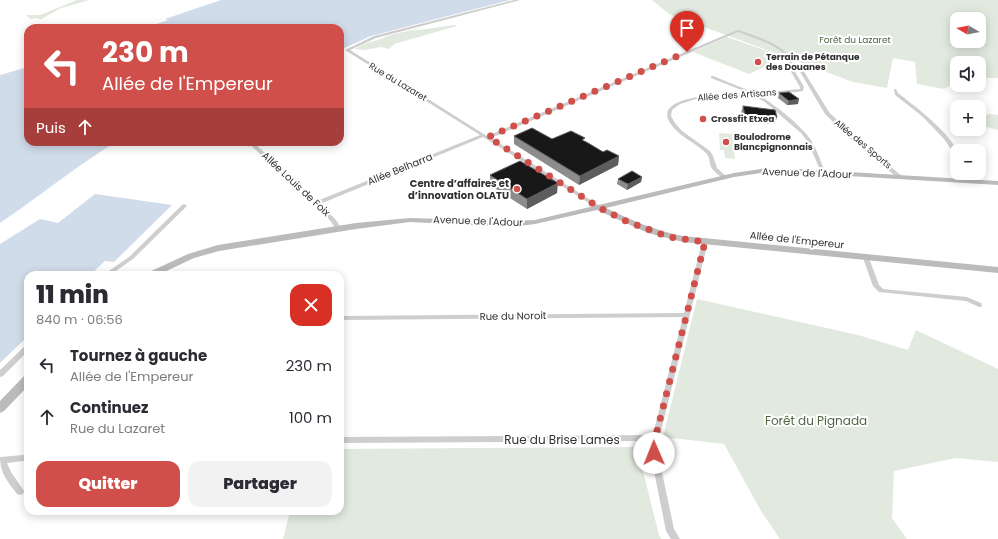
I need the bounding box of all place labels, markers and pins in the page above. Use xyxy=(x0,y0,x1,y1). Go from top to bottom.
pin xyxy=(670,11,704,52)
place label: Terrain de Pétanque des Douanes xyxy=(766,51,860,73)
marker: Terrain de Pétanque des Douanes xyxy=(753,57,763,67)
place label: Crossfit Etxea xyxy=(711,113,774,125)
marker: Crossfit Etxea xyxy=(698,114,708,124)
place label: Boulodrome Blancpignonnais xyxy=(734,131,813,153)
marker: Boulodrome Blancpignonnais xyxy=(721,137,731,147)
place label: Centre d’affaires et d’innovation OLATU xyxy=(408,176,509,203)
marker: Centre d’affaires et d’innovation OLATU xyxy=(512,184,522,194)

